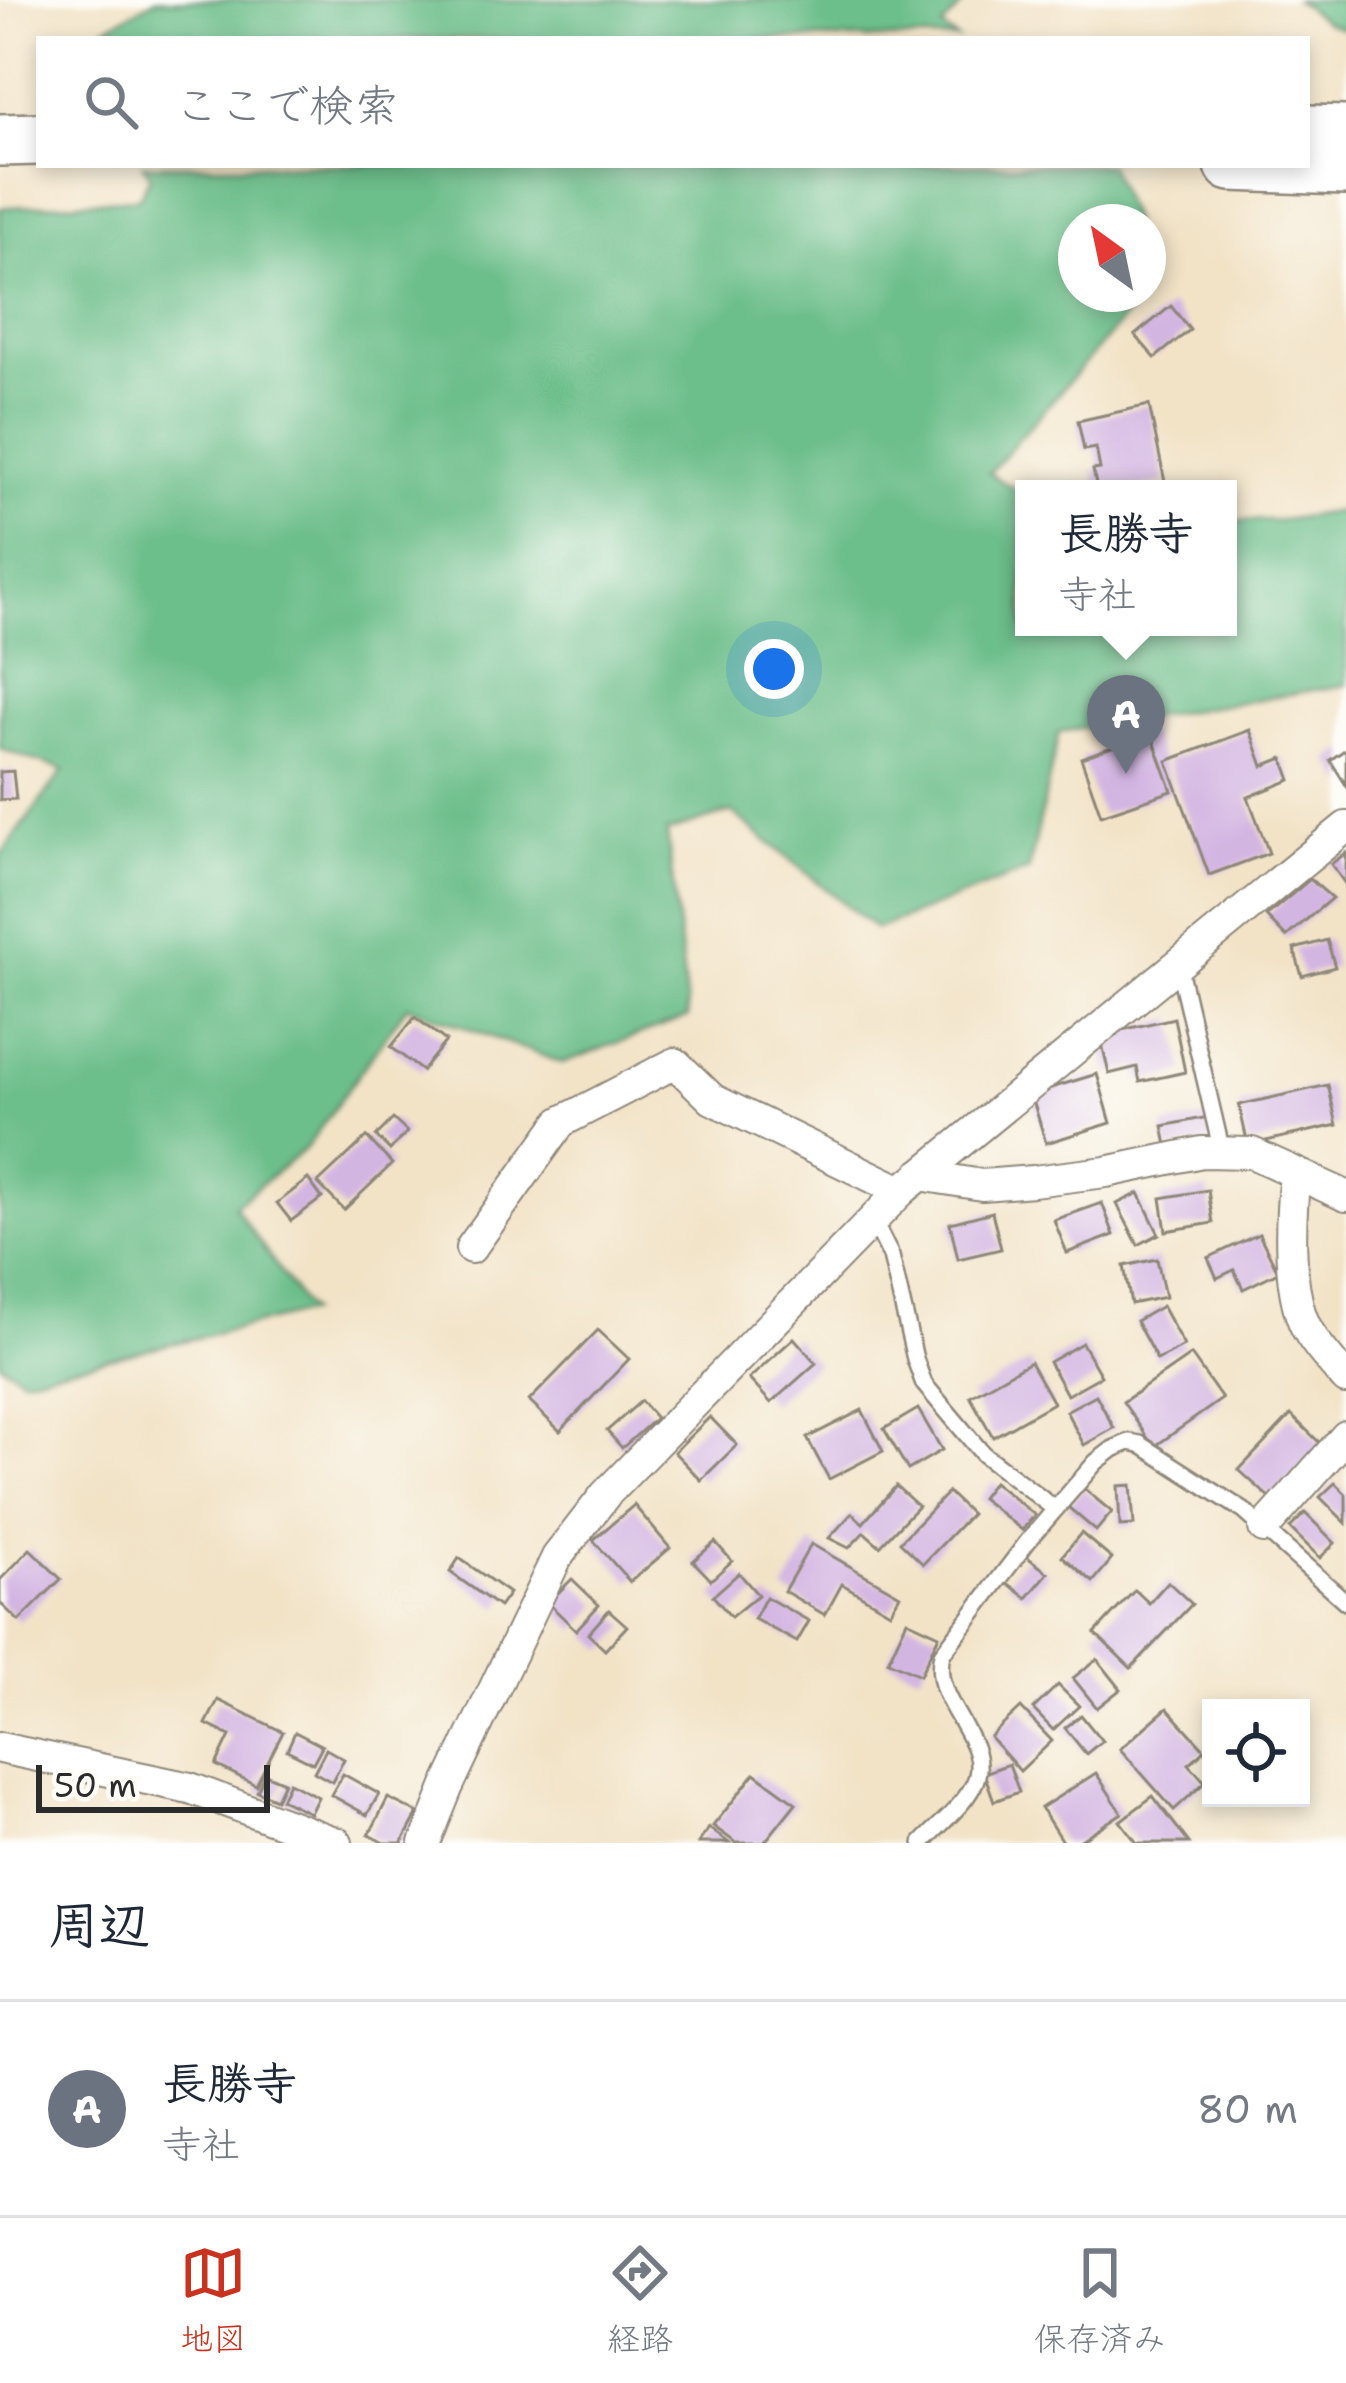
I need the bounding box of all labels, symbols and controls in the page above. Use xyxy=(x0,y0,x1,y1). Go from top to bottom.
search box xyxy=(36,36,1310,168)
icon: search xyxy=(78,69,144,135)
text: ここで検索 xyxy=(174,75,399,135)
north arrow xyxy=(1058,204,1166,312)
popup xyxy=(1015,480,1237,636)
text: 長勝寺 xyxy=(1058,503,1194,563)
text: 寺社 xyxy=(1058,568,1137,620)
your location xyxy=(744,639,804,699)
pin: A xyxy=(1087,675,1165,774)
map controls xyxy=(1202,1699,1310,1807)
button: locate xyxy=(1202,1699,1310,1807)
scale bar xyxy=(36,1759,270,1812)
text: 50 m xyxy=(54,1763,137,1808)
text: 周辺 xyxy=(48,1891,150,1959)
text: 長勝寺 xyxy=(162,2053,297,2113)
text: A xyxy=(72,2083,102,2135)
text: 80 m xyxy=(1197,2083,1298,2135)
text: 寺社 xyxy=(162,2118,240,2170)
tab: 地図 xyxy=(180,2240,246,2361)
tab: 経路 xyxy=(607,2240,673,2361)
tab: 保存済み xyxy=(1034,2240,1166,2361)

